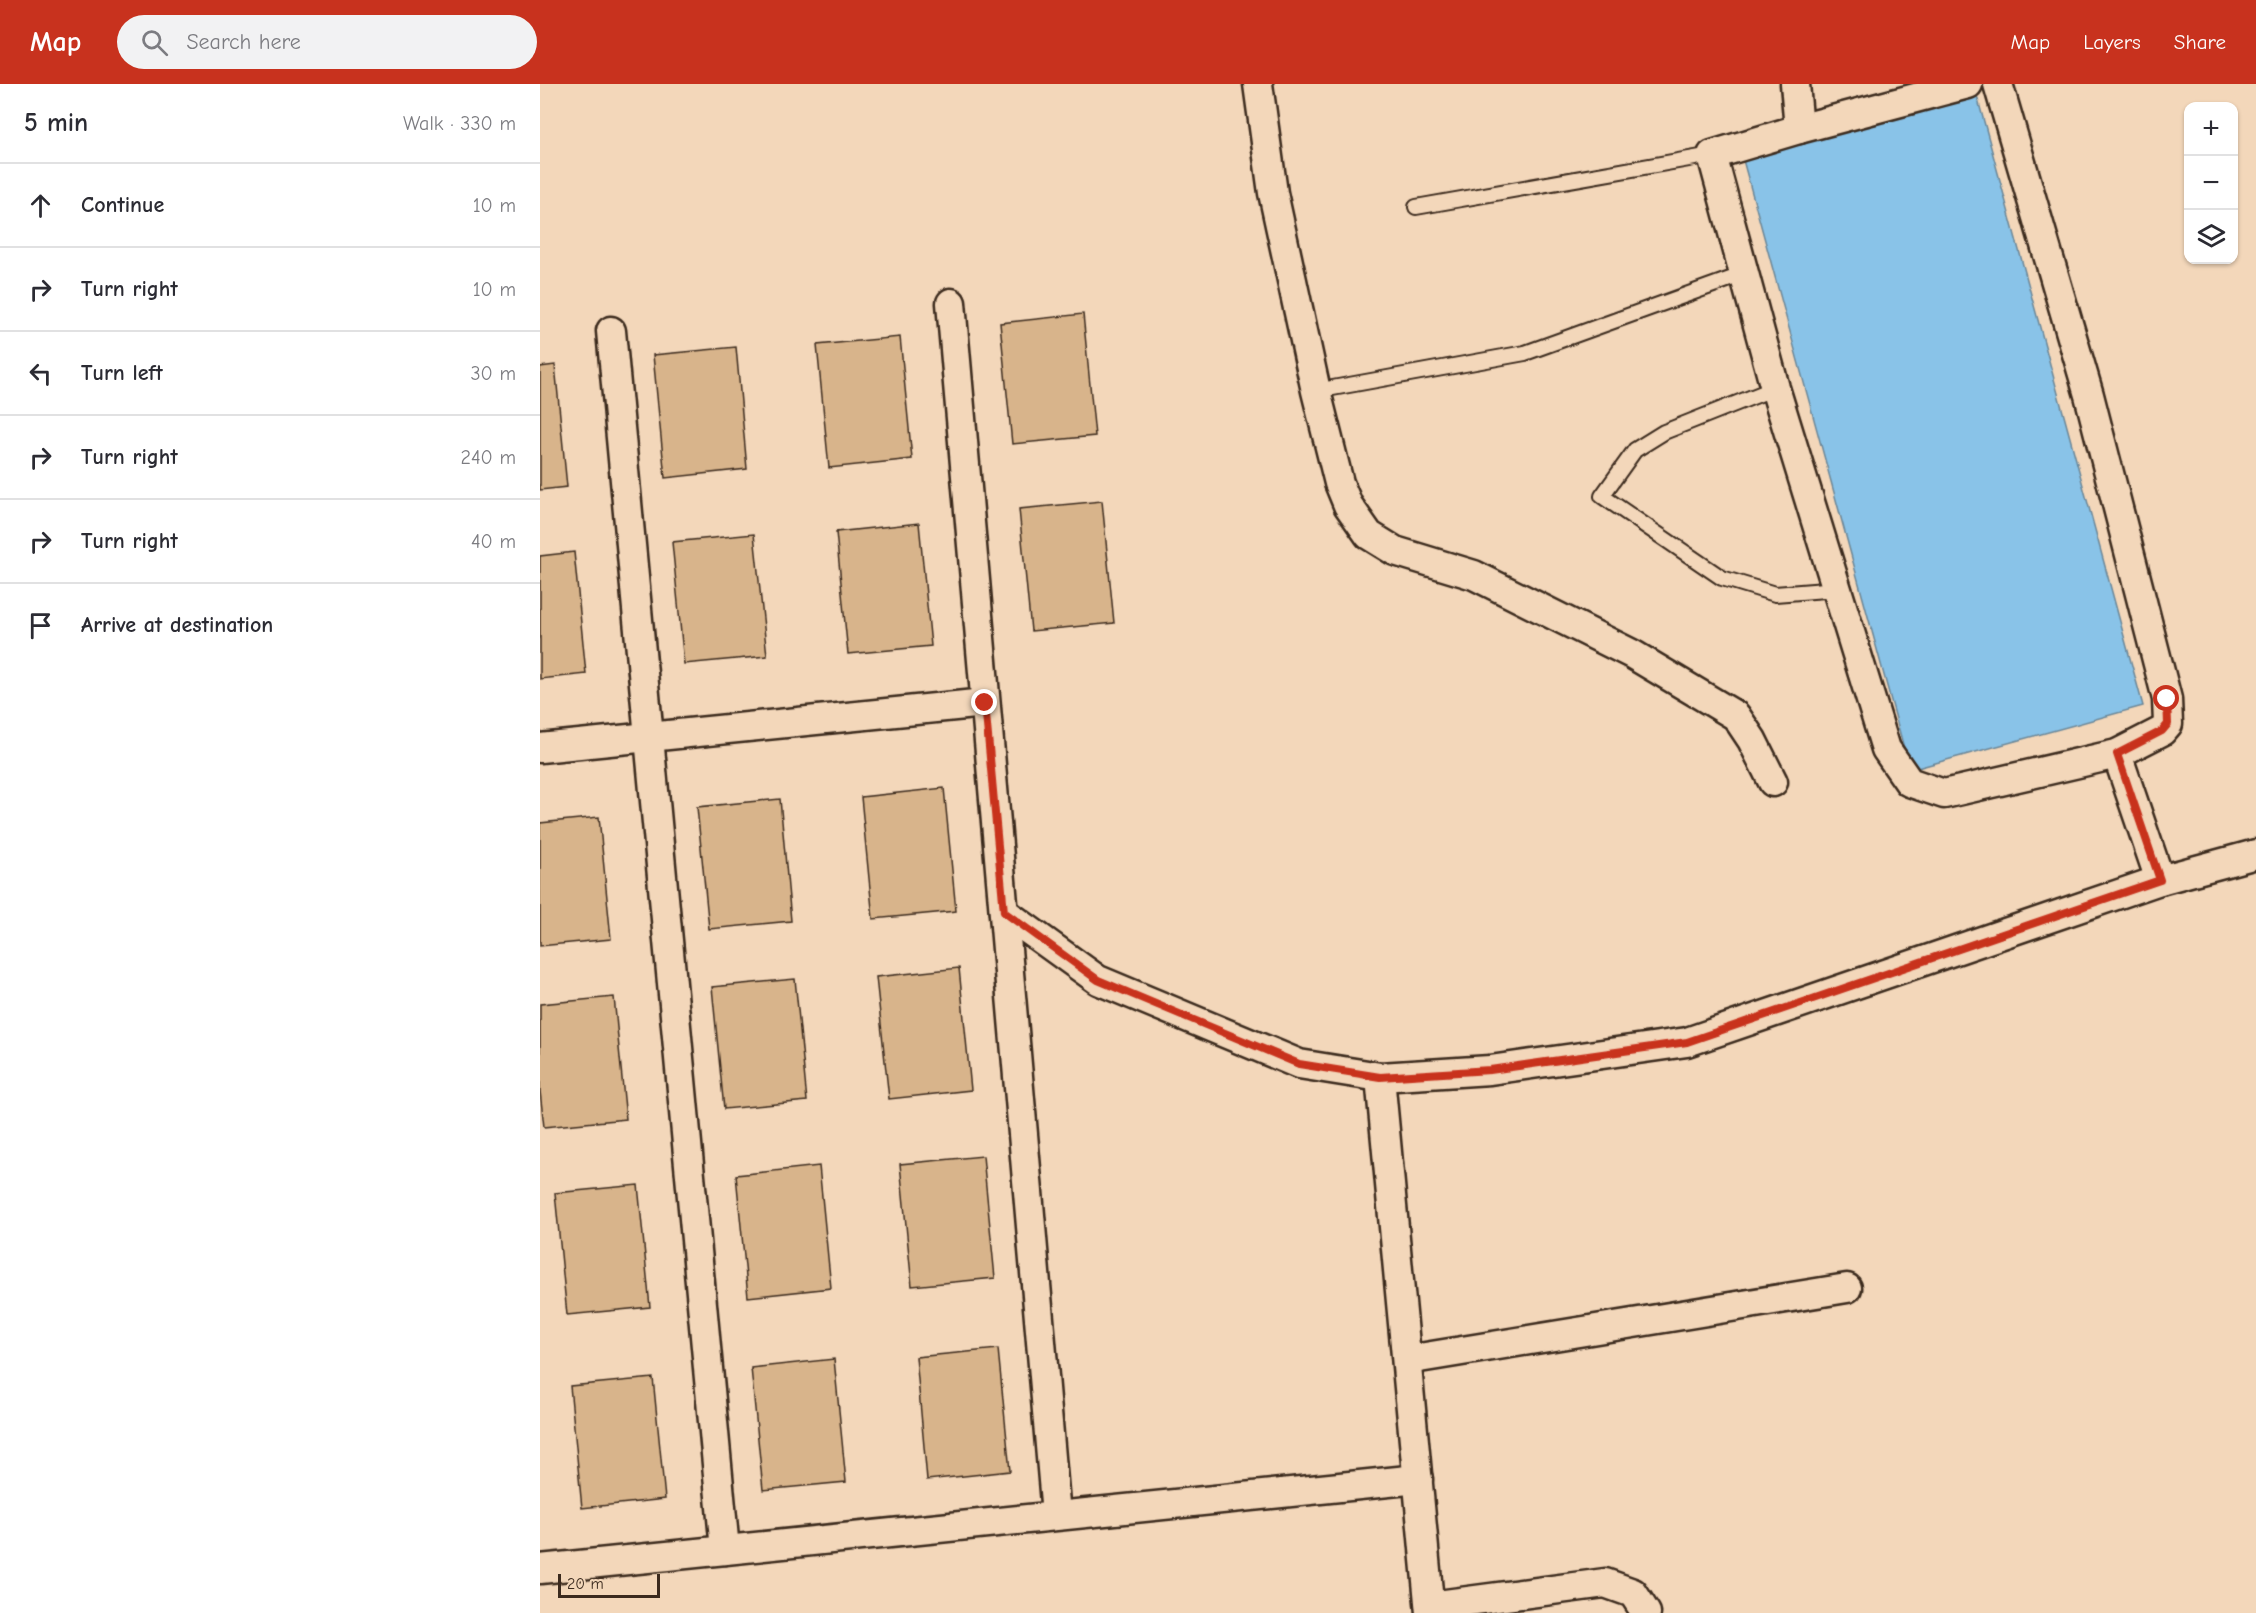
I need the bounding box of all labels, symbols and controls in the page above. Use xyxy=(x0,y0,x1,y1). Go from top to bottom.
search box xyxy=(117,15,537,69)
text: Map xyxy=(30,26,81,58)
icon: search xyxy=(138,26,171,59)
text: Search here xyxy=(186,29,301,55)
text: Map xyxy=(2011,30,2050,54)
text: Layers xyxy=(2083,30,2141,54)
text: Share xyxy=(2174,30,2226,54)
map controls xyxy=(2184,102,2238,264)
button: + xyxy=(2184,102,2238,156)
text: 5 min xyxy=(24,108,88,138)
text: Walk · 330 m xyxy=(403,112,516,135)
button: − xyxy=(2184,156,2238,210)
icon: ahead xyxy=(24,189,57,222)
text: Continue xyxy=(81,192,164,218)
text: 10 m xyxy=(473,194,516,217)
button: layers xyxy=(2184,210,2238,264)
icon: right xyxy=(24,273,57,306)
text: Turn right xyxy=(81,276,178,302)
text: 10 m xyxy=(473,278,516,301)
icon: left xyxy=(24,357,57,390)
text: Turn left xyxy=(81,360,163,386)
text: 30 m xyxy=(470,362,516,385)
icon: right xyxy=(24,441,57,474)
text: Turn right xyxy=(81,444,178,470)
text: 240 m xyxy=(461,446,516,469)
icon: right xyxy=(24,525,57,558)
text: Turn right xyxy=(81,528,178,554)
text: 40 m xyxy=(471,530,516,553)
icon: arrive xyxy=(24,609,57,642)
text: Arrive at destination xyxy=(81,612,273,638)
route start xyxy=(2153,685,2179,711)
route end xyxy=(971,689,997,715)
scale bar xyxy=(558,1571,660,1598)
text: 20 m xyxy=(567,1575,604,1593)

